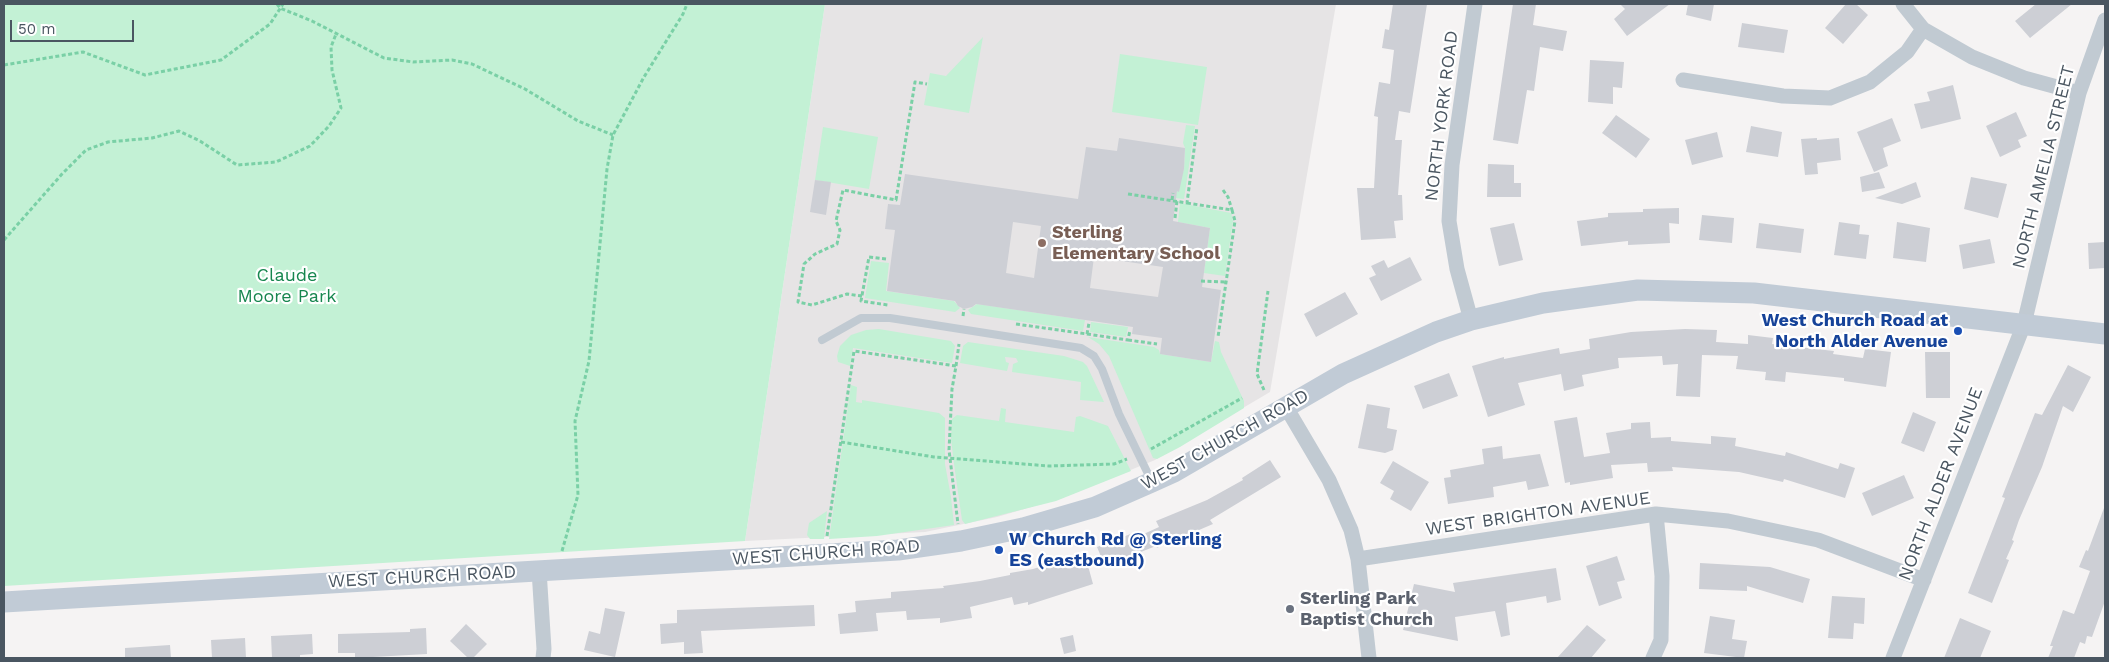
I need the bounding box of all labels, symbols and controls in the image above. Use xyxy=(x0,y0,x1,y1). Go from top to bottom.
scale bar xyxy=(12,10,136,42)
text: 50 m xyxy=(18,20,55,38)
street label: NORTH YORK ROAD xyxy=(1421,30,1463,202)
street label: NORTH AMELIA STREET xyxy=(2008,63,2080,271)
place label: Sterling Elementary School xyxy=(1052,222,1220,264)
marker: Sterling Elementary School xyxy=(1036,237,1048,249)
park label: Claude Moore Park xyxy=(237,265,337,308)
place label: West Church Road at North Alder Avenue xyxy=(1762,310,1948,352)
marker: West Church Road at North Alder Avenue xyxy=(1952,325,1964,337)
street label: NORTH ALDER AVENUE xyxy=(1894,384,1988,584)
street label: WEST CHURCH ROAD xyxy=(1137,385,1313,495)
street label: WEST BRIGHTON AVENUE xyxy=(1424,488,1652,540)
place label: W Church Rd @ Sterling ES (eastbound) xyxy=(1009,529,1221,572)
street label: WEST CHURCH ROAD xyxy=(731,536,921,570)
marker: W Church Rd @ Sterling ES (eastbound) xyxy=(993,544,1005,556)
street label: WEST CHURCH ROAD xyxy=(327,561,517,593)
place label: Sterling Park Baptist Church xyxy=(1300,588,1433,630)
marker: Sterling Park Baptist Church xyxy=(1284,603,1296,615)

